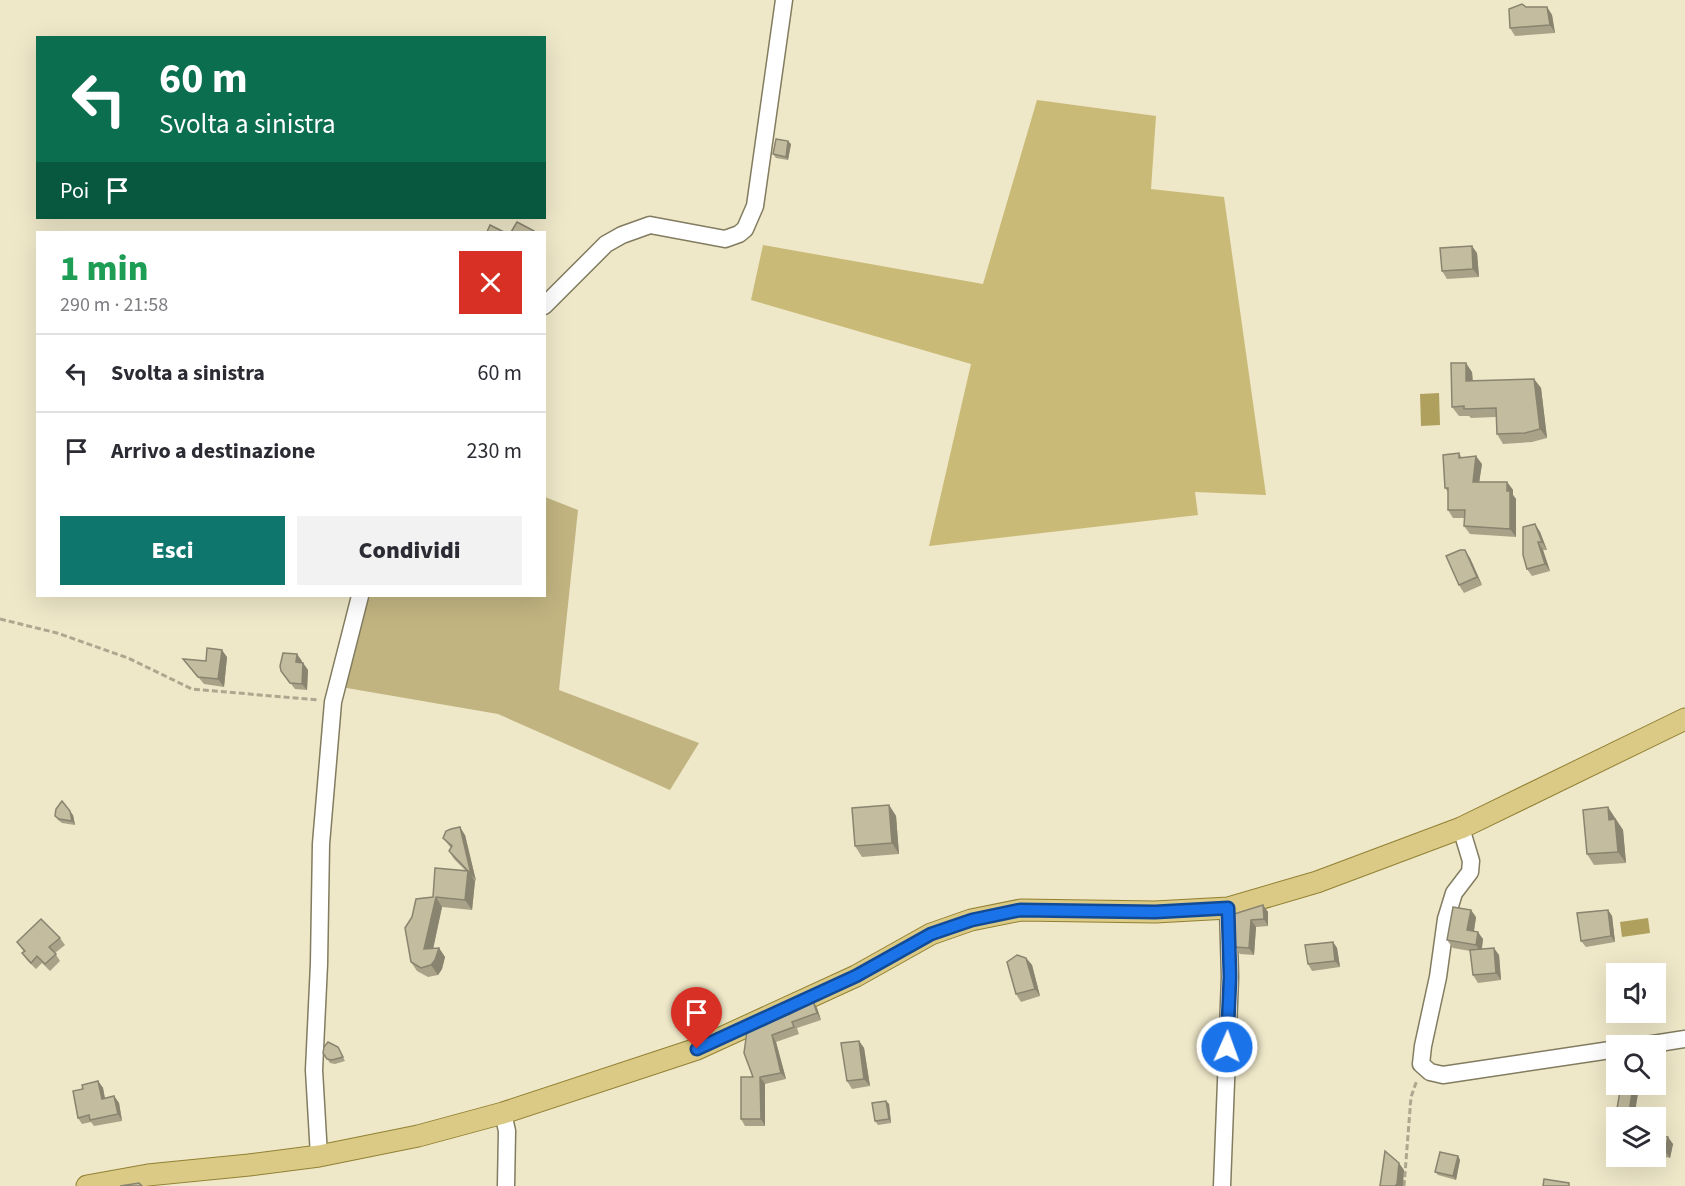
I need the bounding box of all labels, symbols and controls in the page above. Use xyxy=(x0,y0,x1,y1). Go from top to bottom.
text: 60 m xyxy=(159,49,248,109)
icon: left xyxy=(60,60,138,138)
text: Svolta a sinistra xyxy=(159,105,336,144)
icon: arrive xyxy=(101,174,134,207)
text: Poi xyxy=(60,175,89,207)
text: 1 min xyxy=(60,243,148,294)
button: close xyxy=(459,251,522,314)
text: 290 m · 21:58 xyxy=(60,291,168,319)
icon: left xyxy=(60,357,93,390)
text: Svolta a sinistra xyxy=(111,357,265,389)
text: 60 m xyxy=(477,357,522,389)
icon: arrive xyxy=(60,435,93,468)
text: Arrivo a destinazione xyxy=(111,435,316,467)
text: 230 m xyxy=(467,435,522,467)
button: Esci xyxy=(60,516,285,585)
button: Condividi xyxy=(297,516,522,585)
map controls xyxy=(1606,963,1666,1167)
button: sound xyxy=(1606,963,1666,1023)
pin xyxy=(671,987,722,1049)
icon: arrive xyxy=(680,996,713,1029)
position arrow xyxy=(1195,1015,1259,1079)
button: search xyxy=(1606,1035,1666,1095)
button: layers xyxy=(1606,1107,1666,1167)

